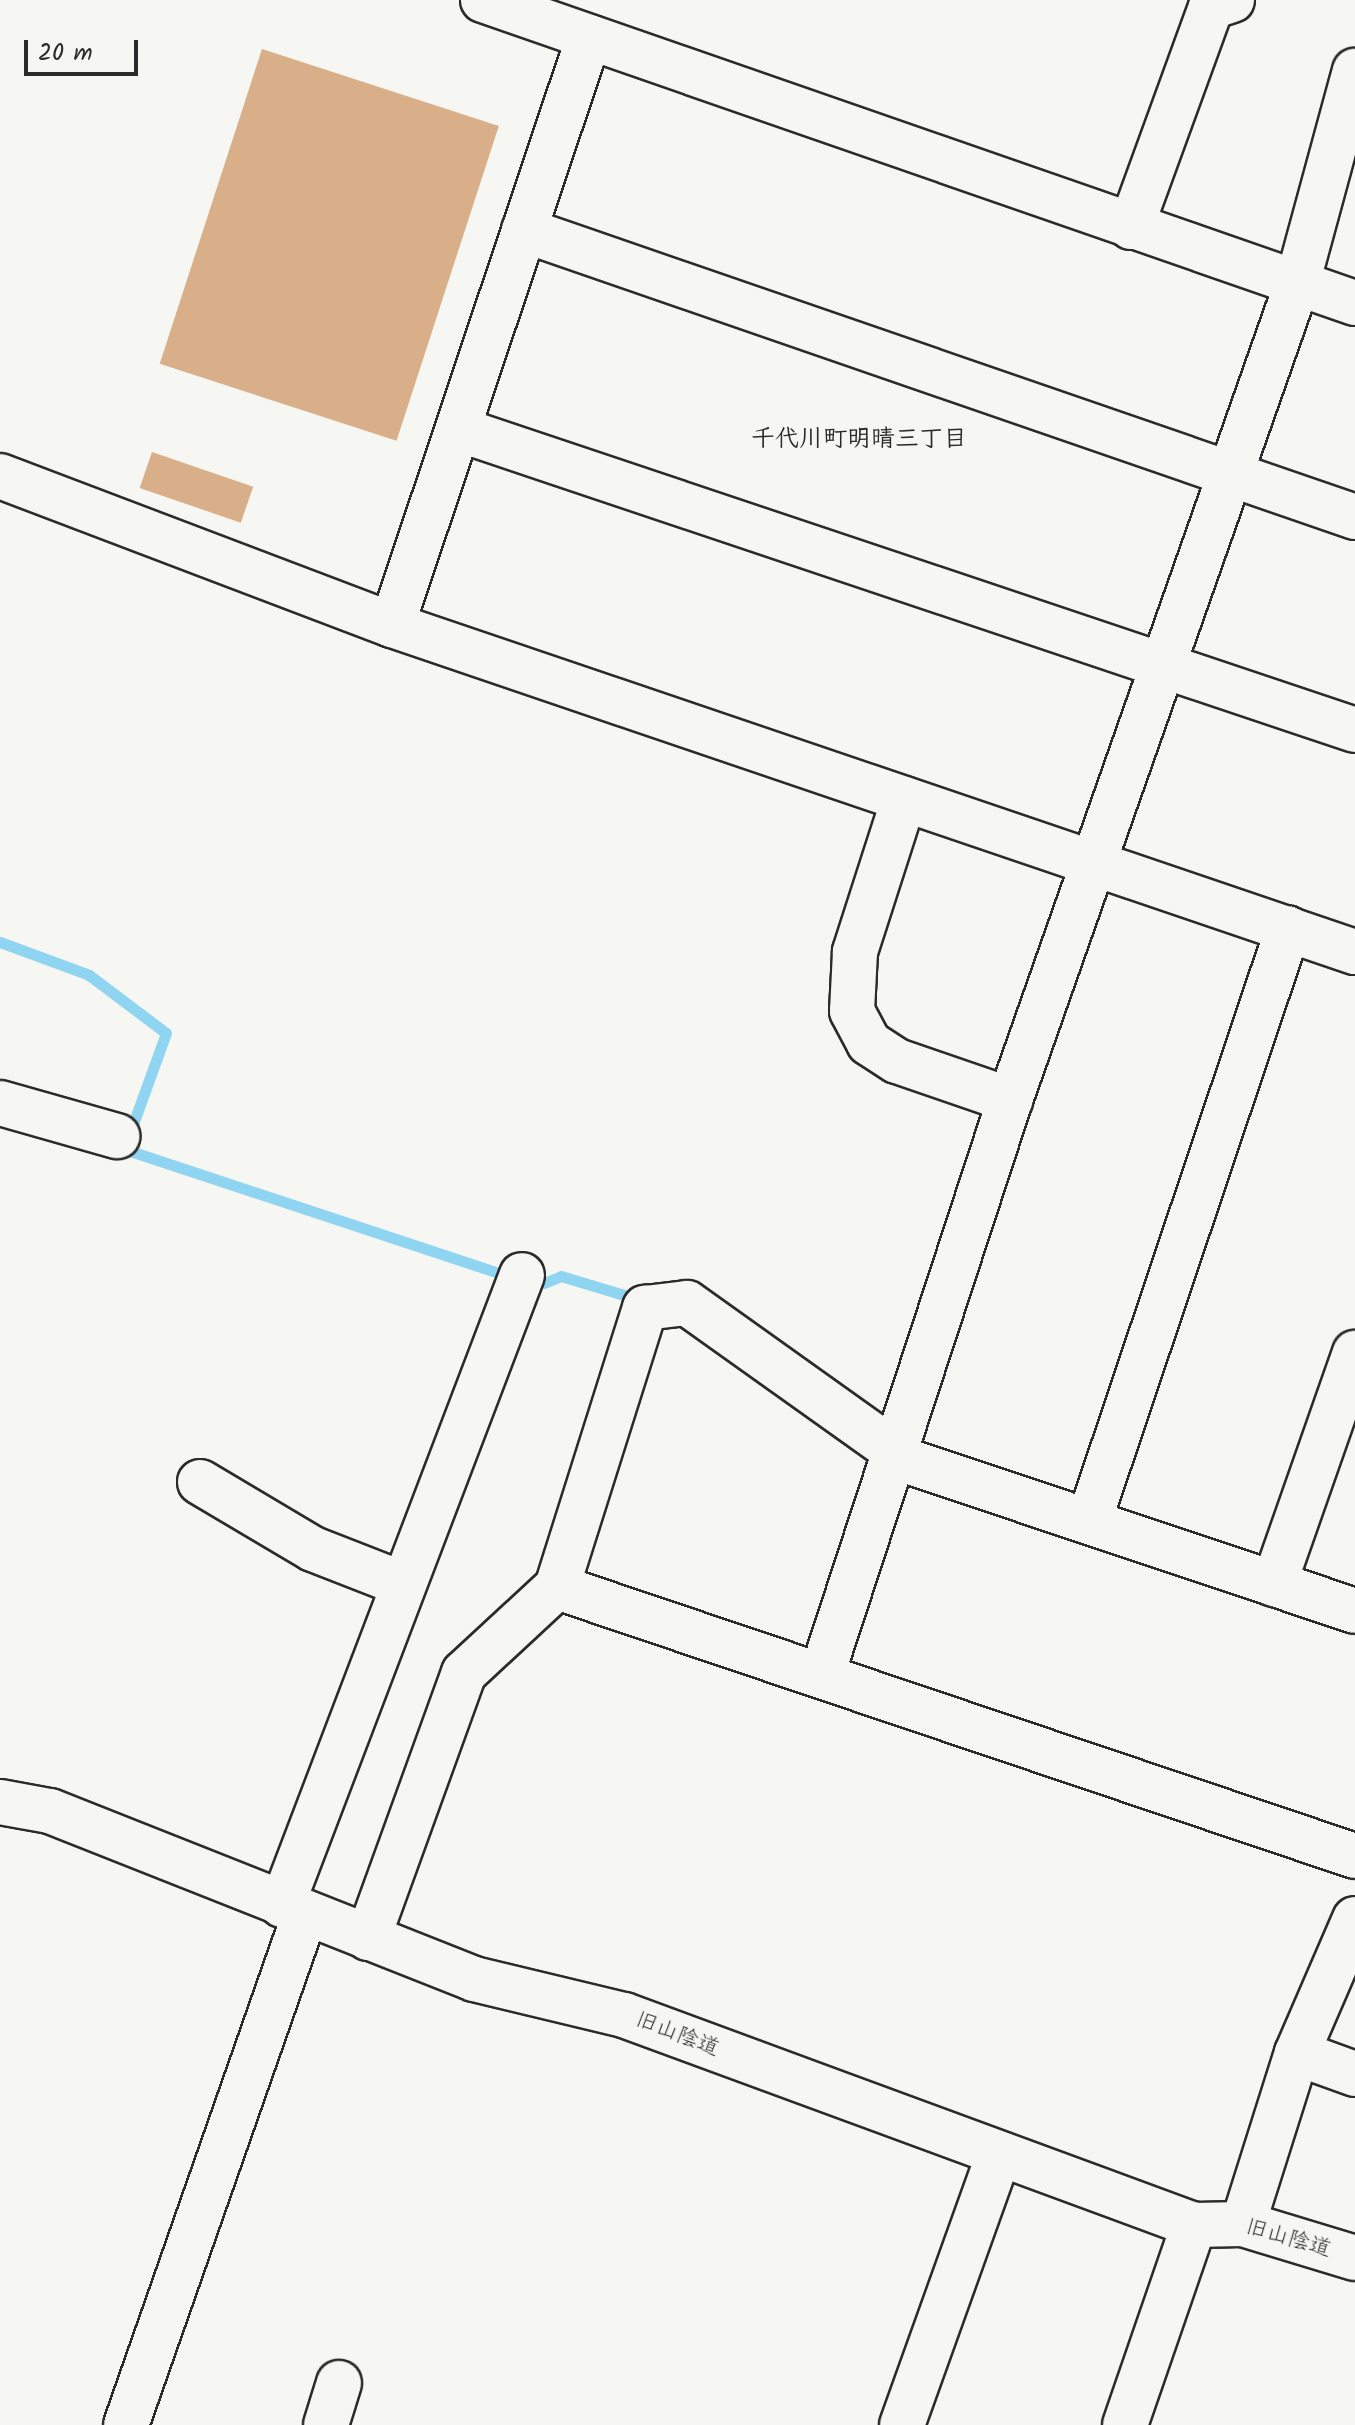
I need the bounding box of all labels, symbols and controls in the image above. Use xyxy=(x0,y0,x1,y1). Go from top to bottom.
scale bar xyxy=(28,24,142,74)
text: 20 m xyxy=(38,34,93,73)
district label: 千代川町明晴三丁目 xyxy=(751,426,967,454)
street label: 旧山陰道 xyxy=(631,2007,723,2063)
street label: 旧山陰道 xyxy=(1242,2214,1334,2264)

